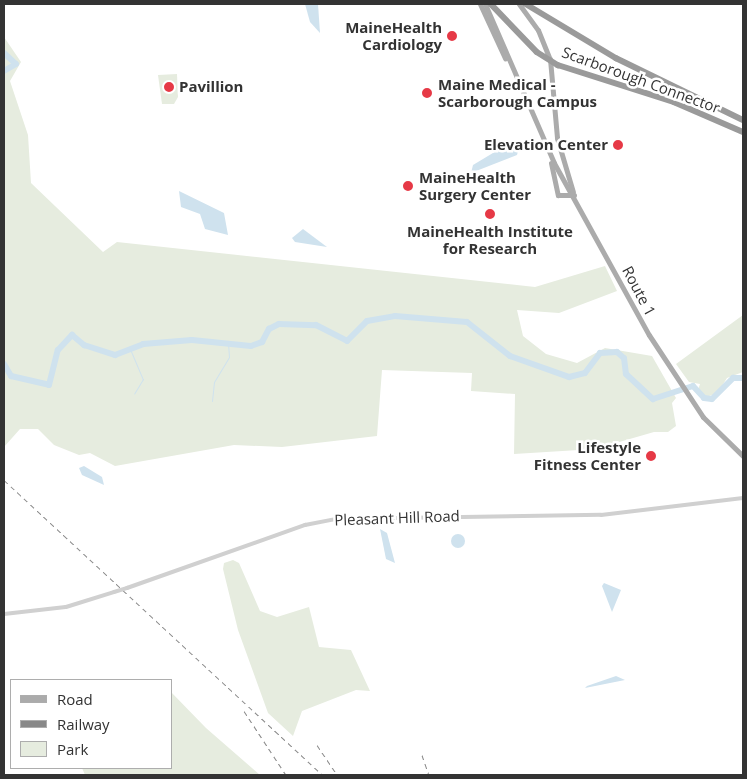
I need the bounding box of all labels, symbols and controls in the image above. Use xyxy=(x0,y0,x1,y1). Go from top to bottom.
place label: MaineHealth Cardiology xyxy=(345,18,442,53)
marker: MaineHealth Cardiology xyxy=(446,30,458,42)
street label: Scarborough Connector xyxy=(560,43,722,117)
place label: Maine Medical - Scarborough Campus xyxy=(438,75,597,110)
place label: Pavillion xyxy=(179,78,243,96)
marker: Pavillion xyxy=(163,81,175,93)
marker: Maine Medical - Scarborough Campus xyxy=(420,86,434,100)
place label: Elevation Center xyxy=(484,136,608,154)
marker: Elevation Center xyxy=(612,139,624,151)
place label: MaineHealth Surgery Center xyxy=(419,168,531,203)
marker: MaineHealth Surgery Center xyxy=(401,179,415,193)
marker: MaineHealth Institute for Research xyxy=(484,208,496,220)
place label: MaineHealth Institute for Research xyxy=(407,222,573,257)
street label: Route 1 xyxy=(618,263,660,319)
place label: Lifestyle Fitness Center xyxy=(534,438,641,473)
marker: Lifestyle Fitness Center xyxy=(645,450,657,462)
street label: Pleasant Hill Road xyxy=(334,507,460,529)
legend xyxy=(10,679,172,769)
text: Road xyxy=(57,689,93,709)
text: Railway xyxy=(57,714,110,734)
text: Park xyxy=(57,739,88,759)

